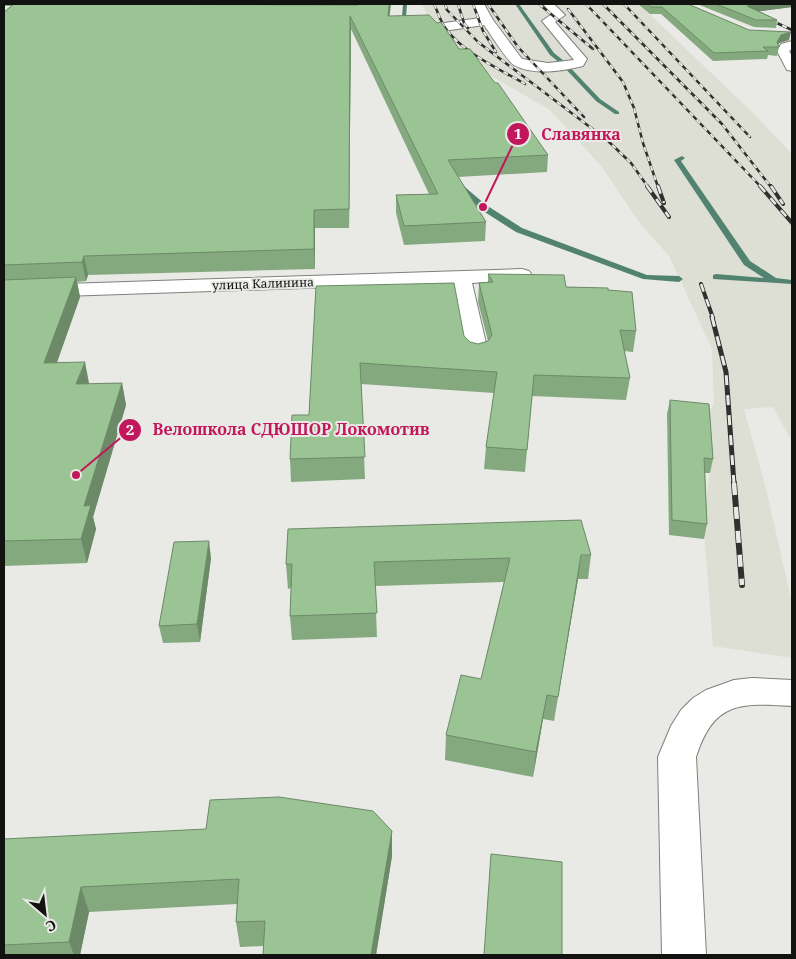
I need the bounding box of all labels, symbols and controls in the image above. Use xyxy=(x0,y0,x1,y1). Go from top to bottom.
callout: Славянка xyxy=(506,118,630,149)
text: 1 xyxy=(514,123,522,143)
text: Славянка xyxy=(541,123,621,145)
street label: улица Калинина xyxy=(212,273,314,294)
callout: Велошкола СДЮШОР Локомотив xyxy=(118,414,440,445)
text: Велошкола СДЮШОР Локомотив xyxy=(152,418,430,440)
text: 2 xyxy=(126,419,134,439)
north arrow xyxy=(20,889,70,939)
text: С xyxy=(43,915,60,936)

